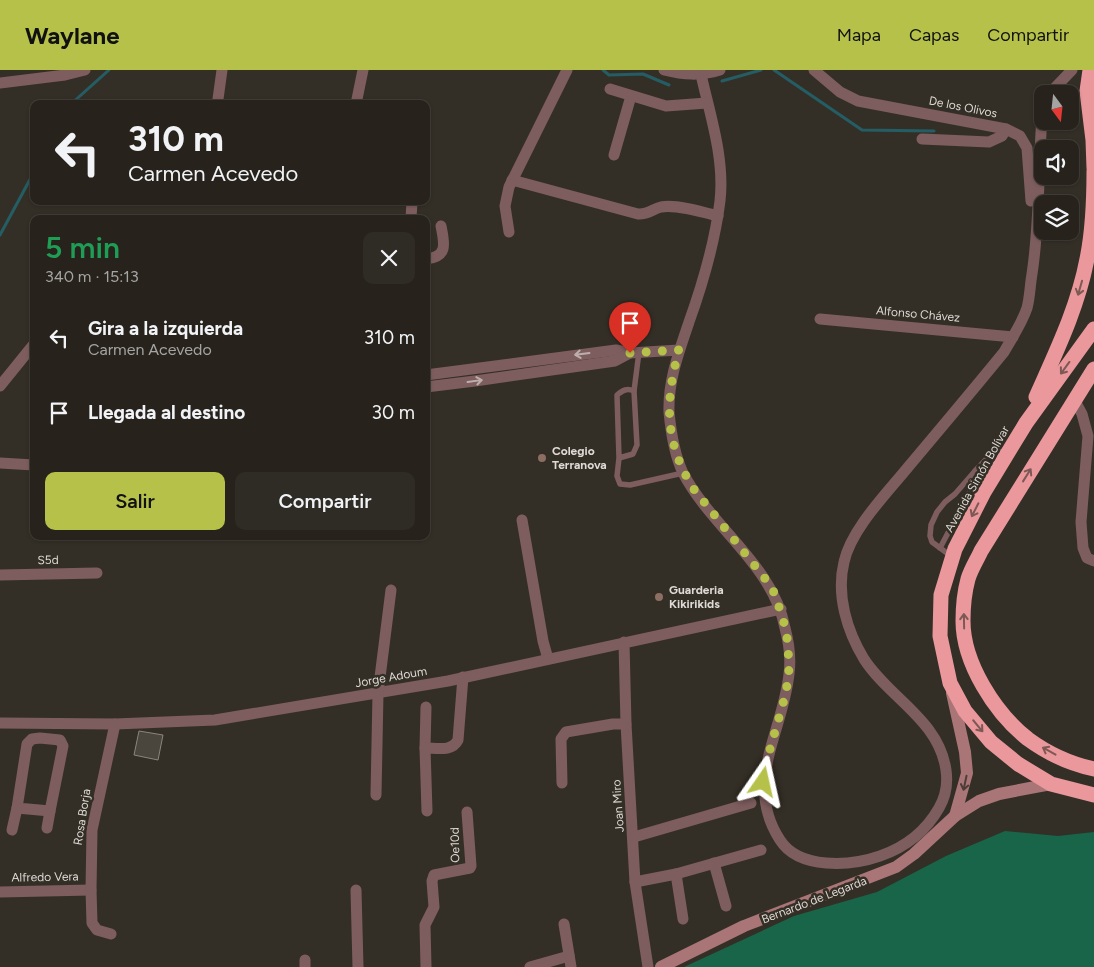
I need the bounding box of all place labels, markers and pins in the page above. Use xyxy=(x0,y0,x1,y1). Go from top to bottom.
pin xyxy=(609,302,651,353)
place label: Colegio Terranova xyxy=(552,444,607,472)
marker: Colegio Terranova xyxy=(536,452,548,464)
place label: Guarderia Kikirikids xyxy=(669,583,724,611)
marker: Guarderia Kikirikids xyxy=(653,591,665,603)

